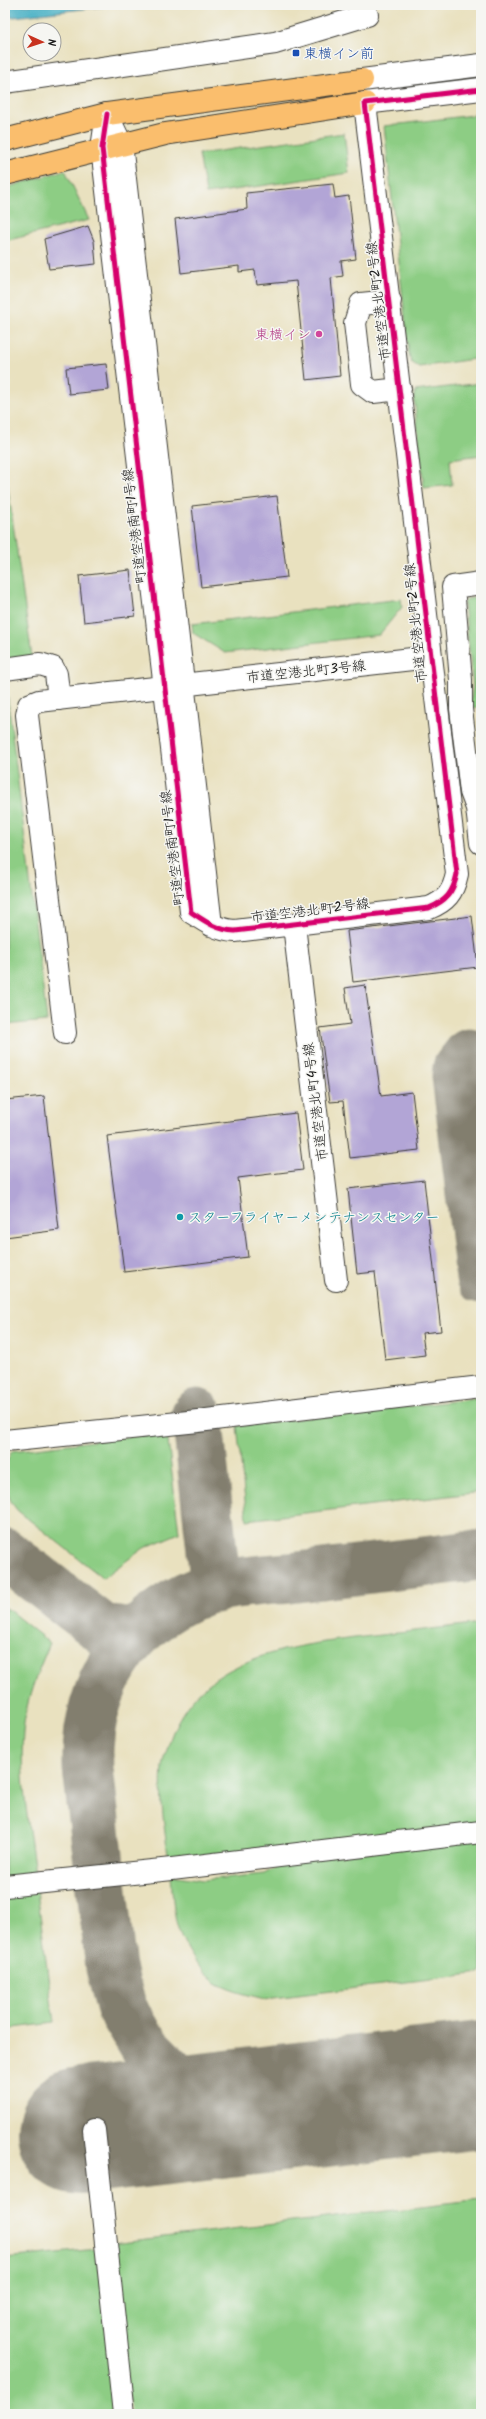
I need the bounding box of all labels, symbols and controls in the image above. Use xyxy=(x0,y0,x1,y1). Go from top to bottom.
north arrow xyxy=(22,22,62,62)
text: N xyxy=(42,39,60,46)
place label: 東横イン前 xyxy=(304,43,374,65)
marker: 東横イン前 xyxy=(291,48,301,58)
street label: 市道空港北町2号線 xyxy=(361,240,397,362)
place label: 東横イン xyxy=(255,324,311,346)
marker: 東横イン xyxy=(314,329,324,339)
street label: 町道空港南町1号線 xyxy=(117,467,153,585)
street label: 市道空港北町2号線 xyxy=(399,562,433,684)
street label: 市道空港北町3号線 xyxy=(245,655,367,689)
street label: 町道空港南町1号線 xyxy=(155,789,191,907)
street label: 市道空港北町2号線 xyxy=(249,893,371,929)
street label: 市道空港北町4号線 xyxy=(298,1041,334,1163)
place label: スターフライヤーメンテナンスセンター xyxy=(188,1207,439,1229)
marker: スターフライヤーメンテナンスセンター xyxy=(175,1212,185,1222)

